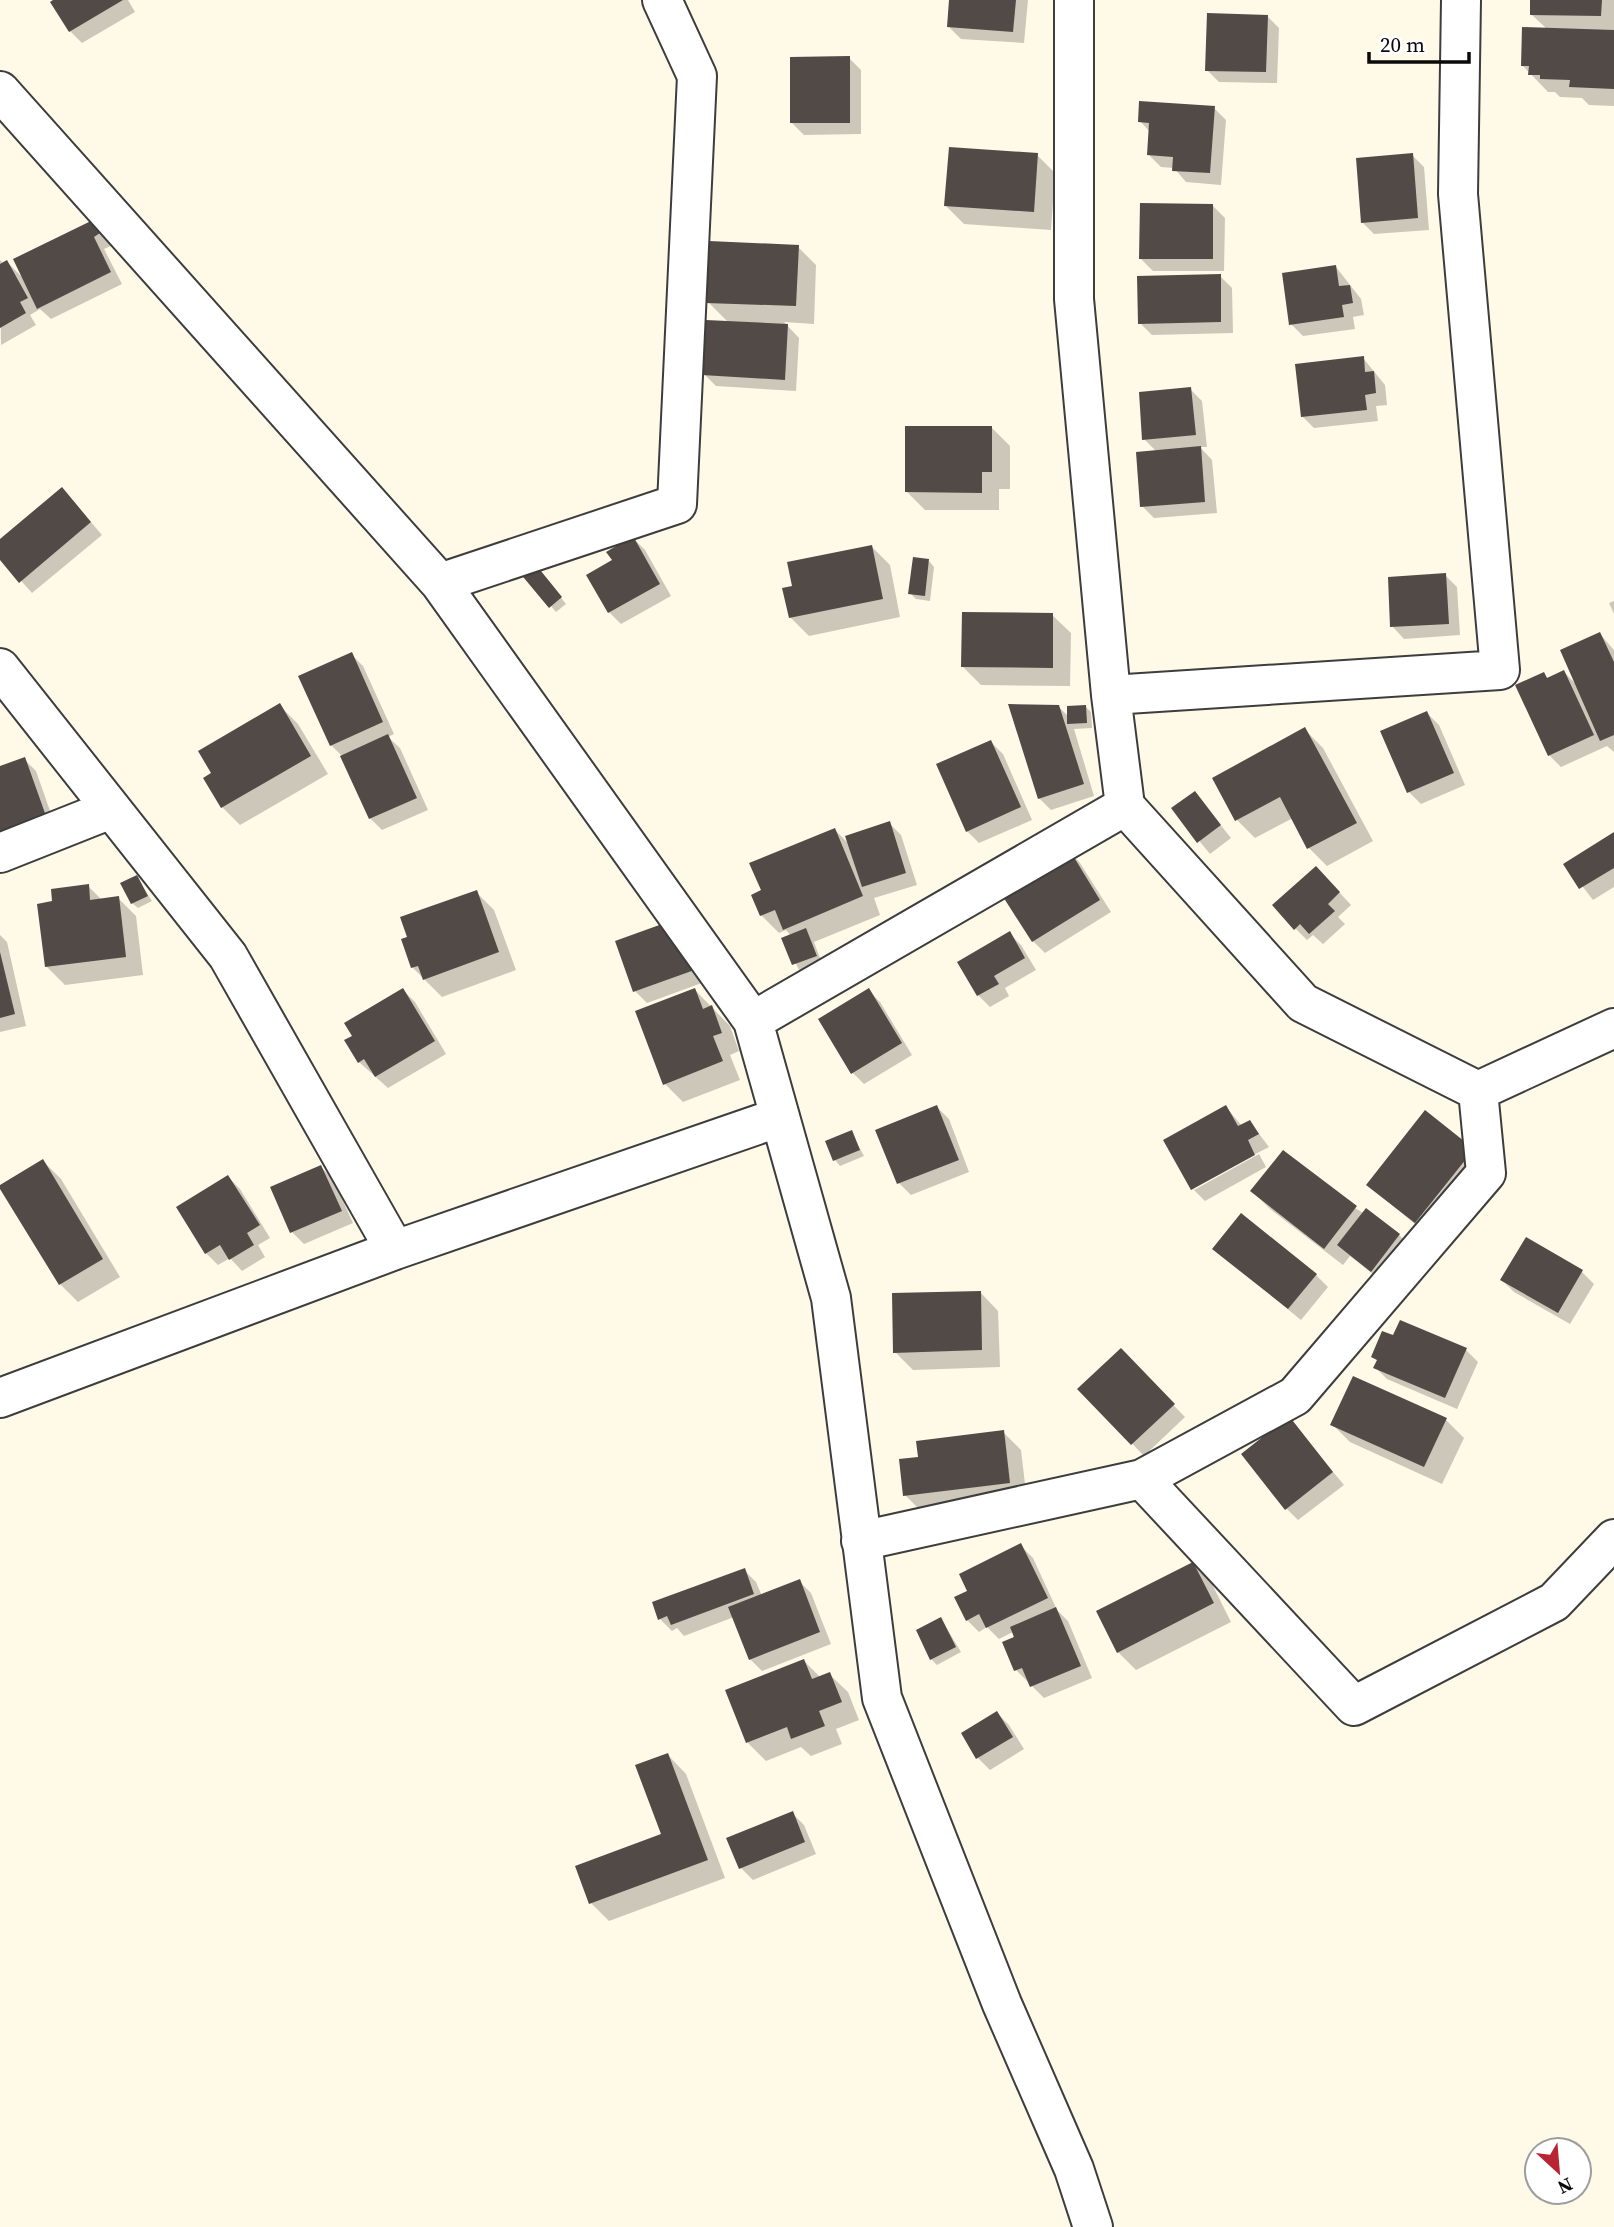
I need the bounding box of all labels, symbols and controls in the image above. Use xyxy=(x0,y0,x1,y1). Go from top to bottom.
scale bar xyxy=(1369,21,1469,65)
text: 20 m xyxy=(1380,30,1425,59)
north arrow xyxy=(1523,2136,1593,2206)
text: N xyxy=(1553,2172,1577,2201)

